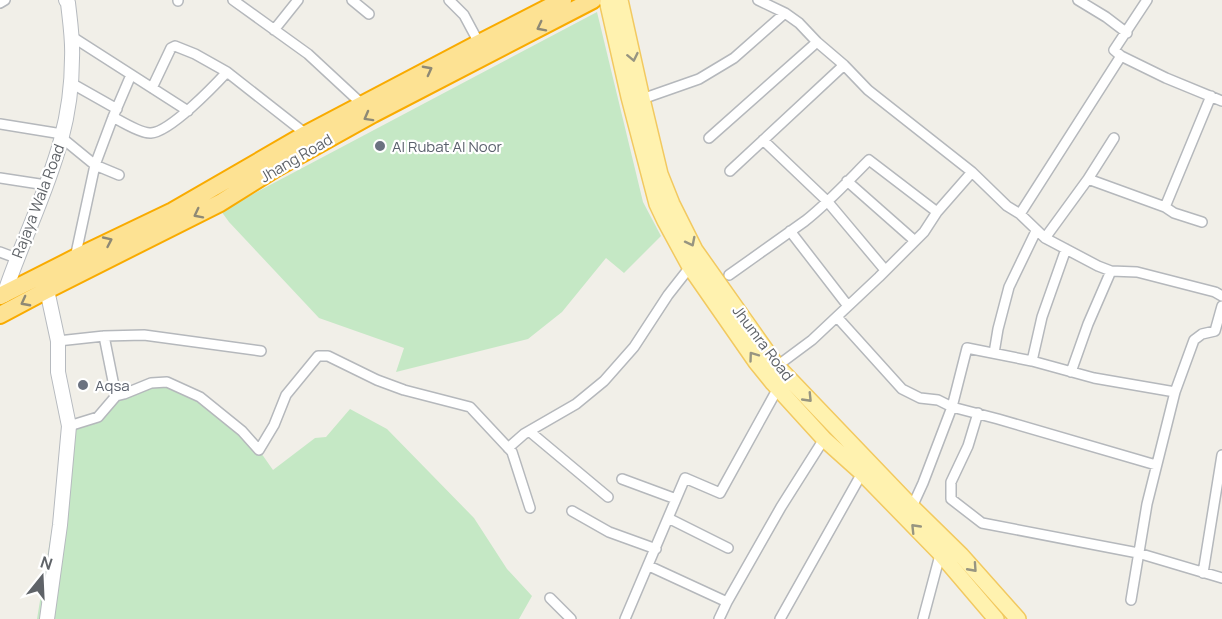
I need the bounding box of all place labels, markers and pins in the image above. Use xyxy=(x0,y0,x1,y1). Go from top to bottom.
place label: Al Rubat Al Noor xyxy=(392,136,503,157)
marker: Al Rubat Al Noor xyxy=(373,139,387,153)
place label: Aqsa xyxy=(95,375,130,396)
marker: Aqsa xyxy=(76,378,90,392)

